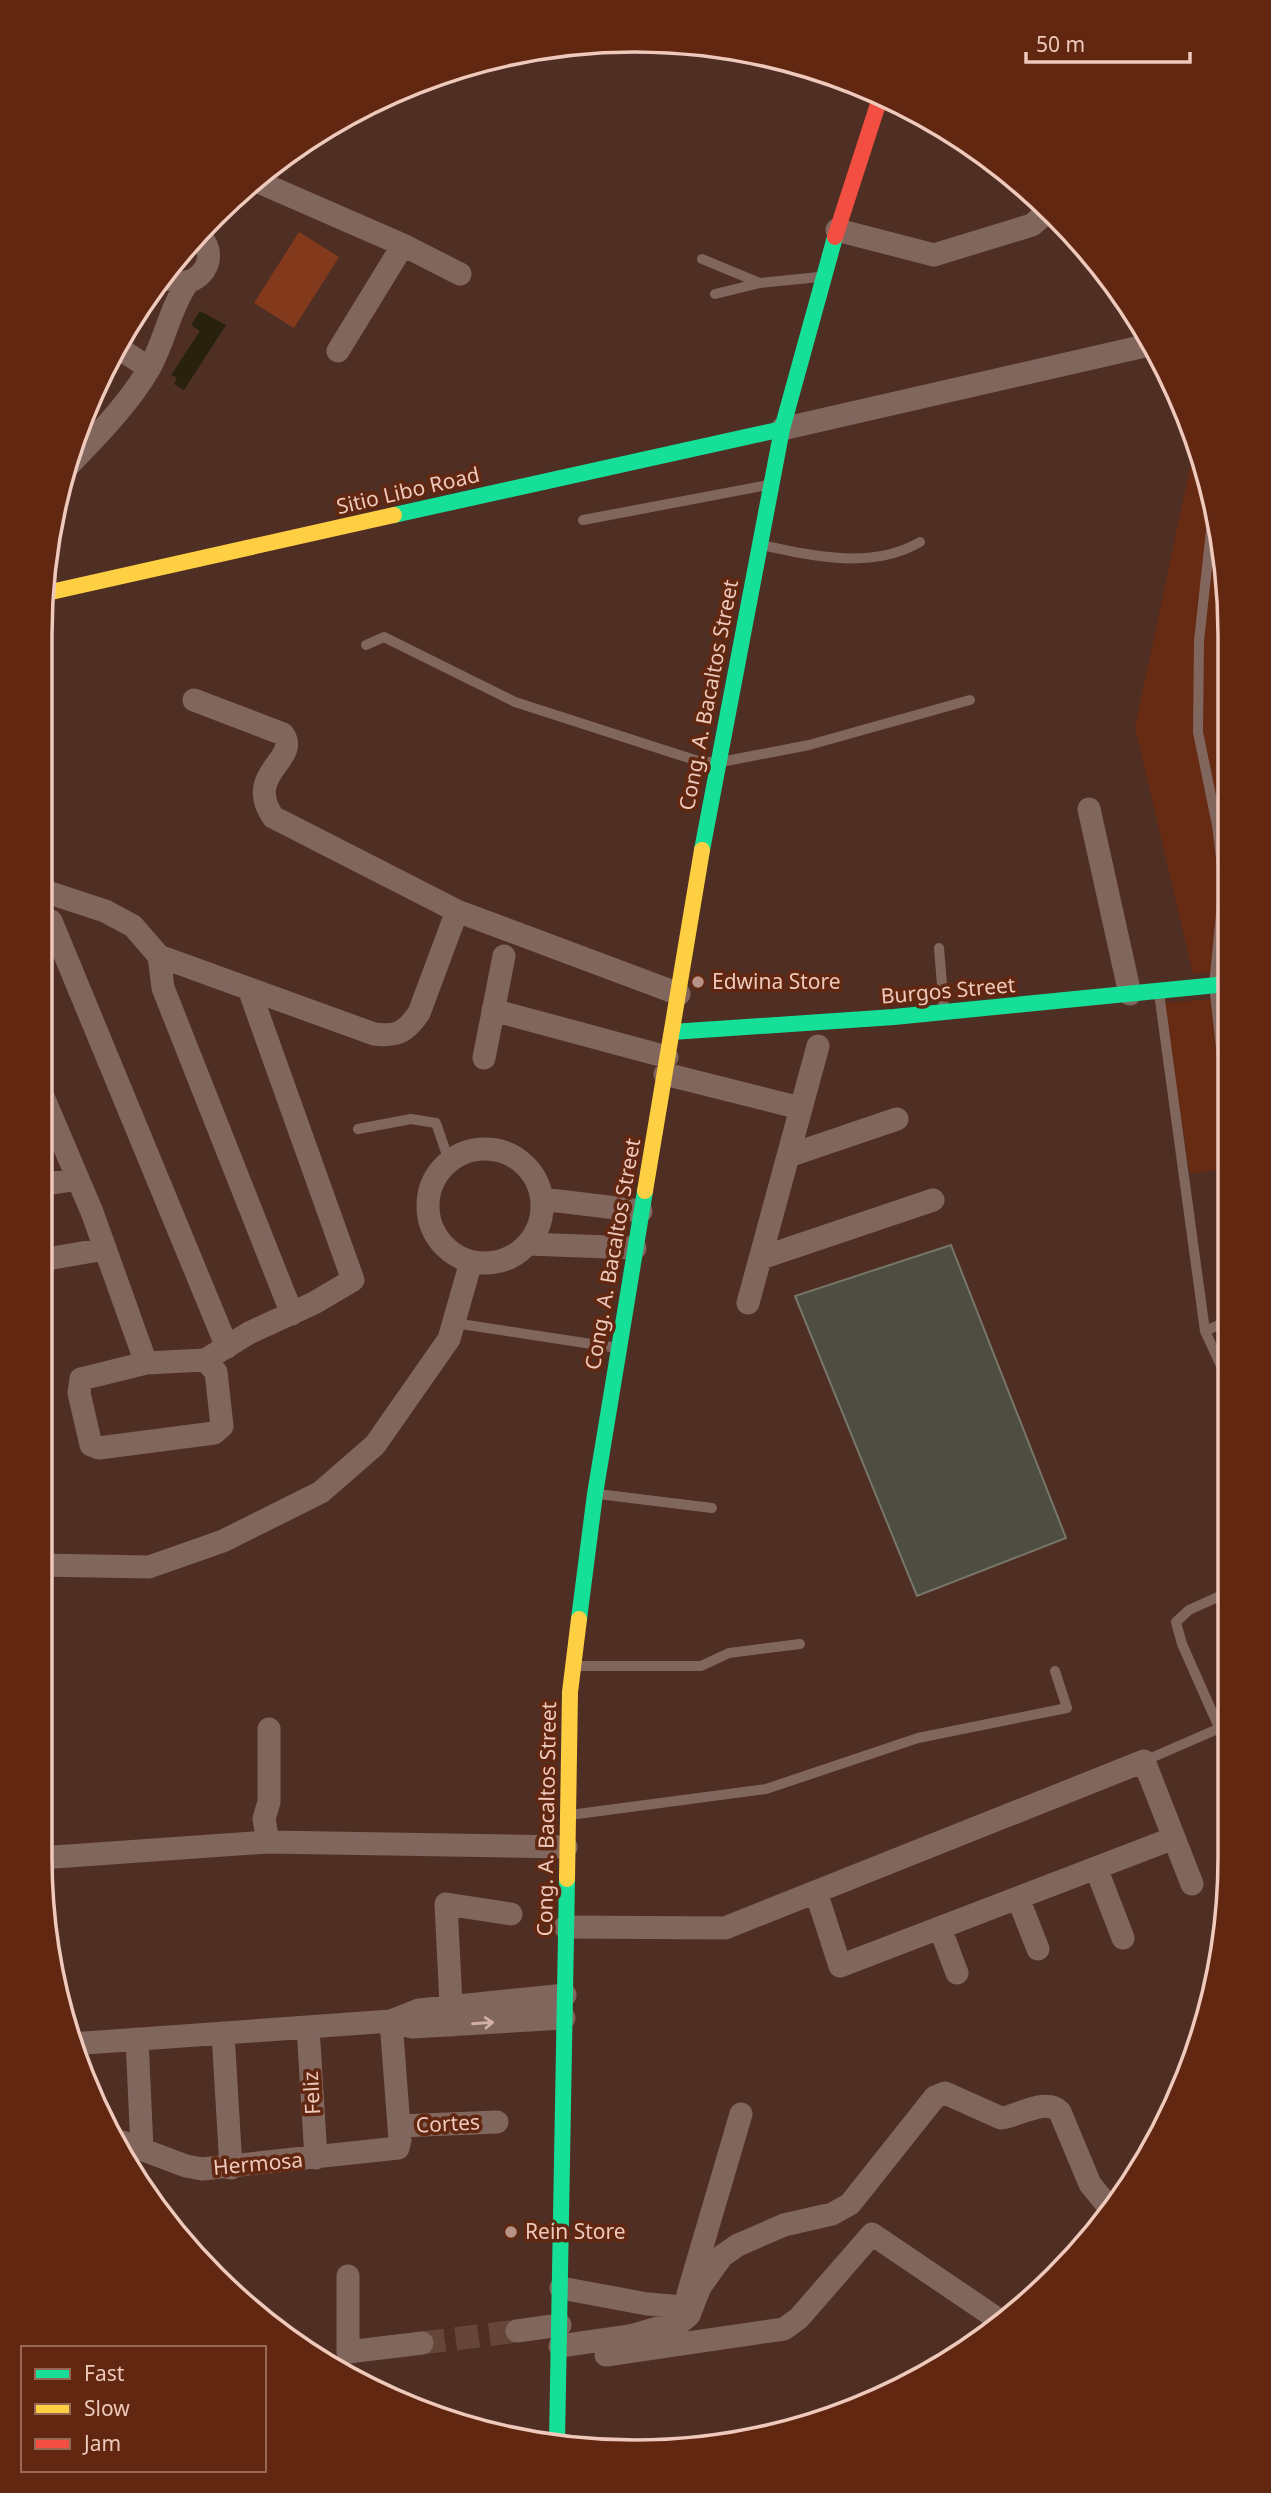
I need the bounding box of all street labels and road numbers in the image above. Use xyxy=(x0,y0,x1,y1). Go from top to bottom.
street label: Sitio Libo Road xyxy=(333,460,482,520)
street label: Cong. A. Bacaltos Street xyxy=(672,577,744,813)
street label: Burgos Street xyxy=(880,970,1017,1010)
street label: Cong. A. Bacaltos Street xyxy=(578,1135,646,1372)
street label: Cong. A. Bacaltos Street xyxy=(530,1701,562,1937)
street label: Feliz xyxy=(296,2070,326,2115)
street label: Cortes xyxy=(415,2107,481,2139)
street label: Hermosa xyxy=(212,2145,304,2181)

